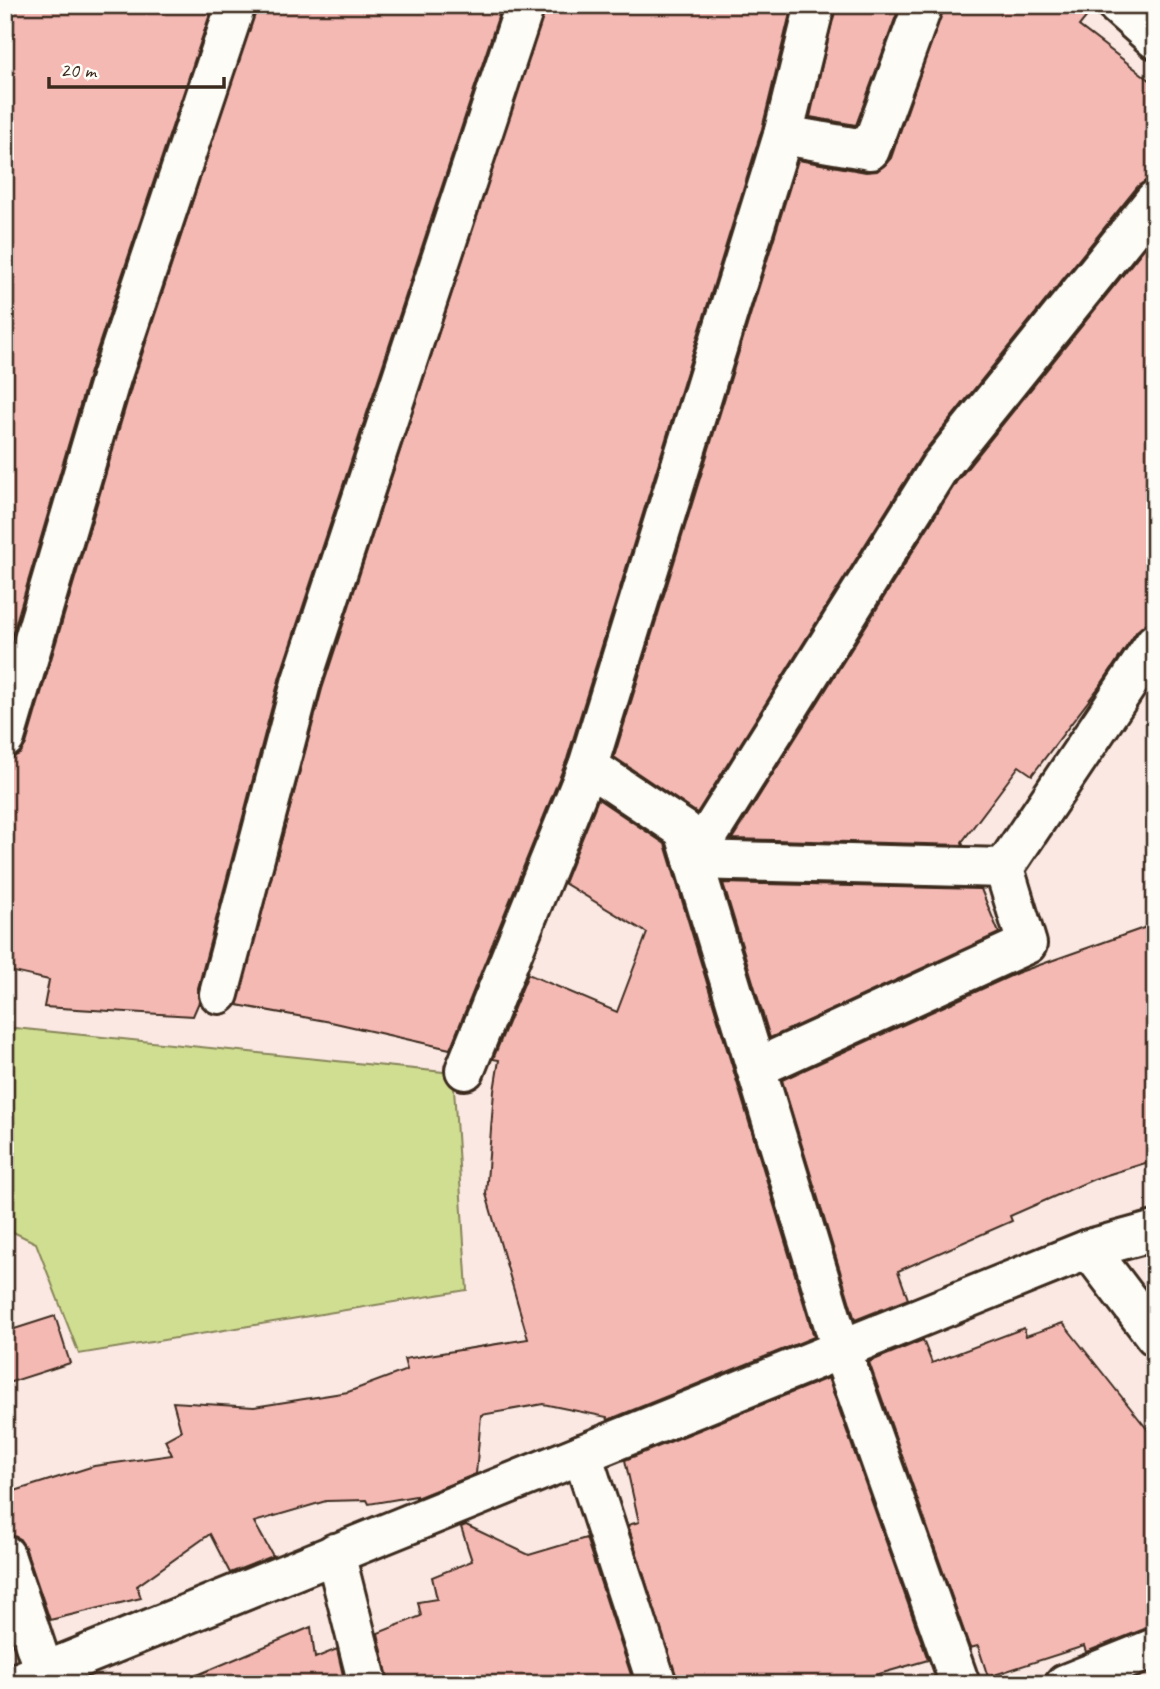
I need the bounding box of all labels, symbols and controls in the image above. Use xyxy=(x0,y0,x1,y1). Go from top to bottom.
scale bar xyxy=(49,46,224,90)
text: 20 m xyxy=(60,57,98,83)

